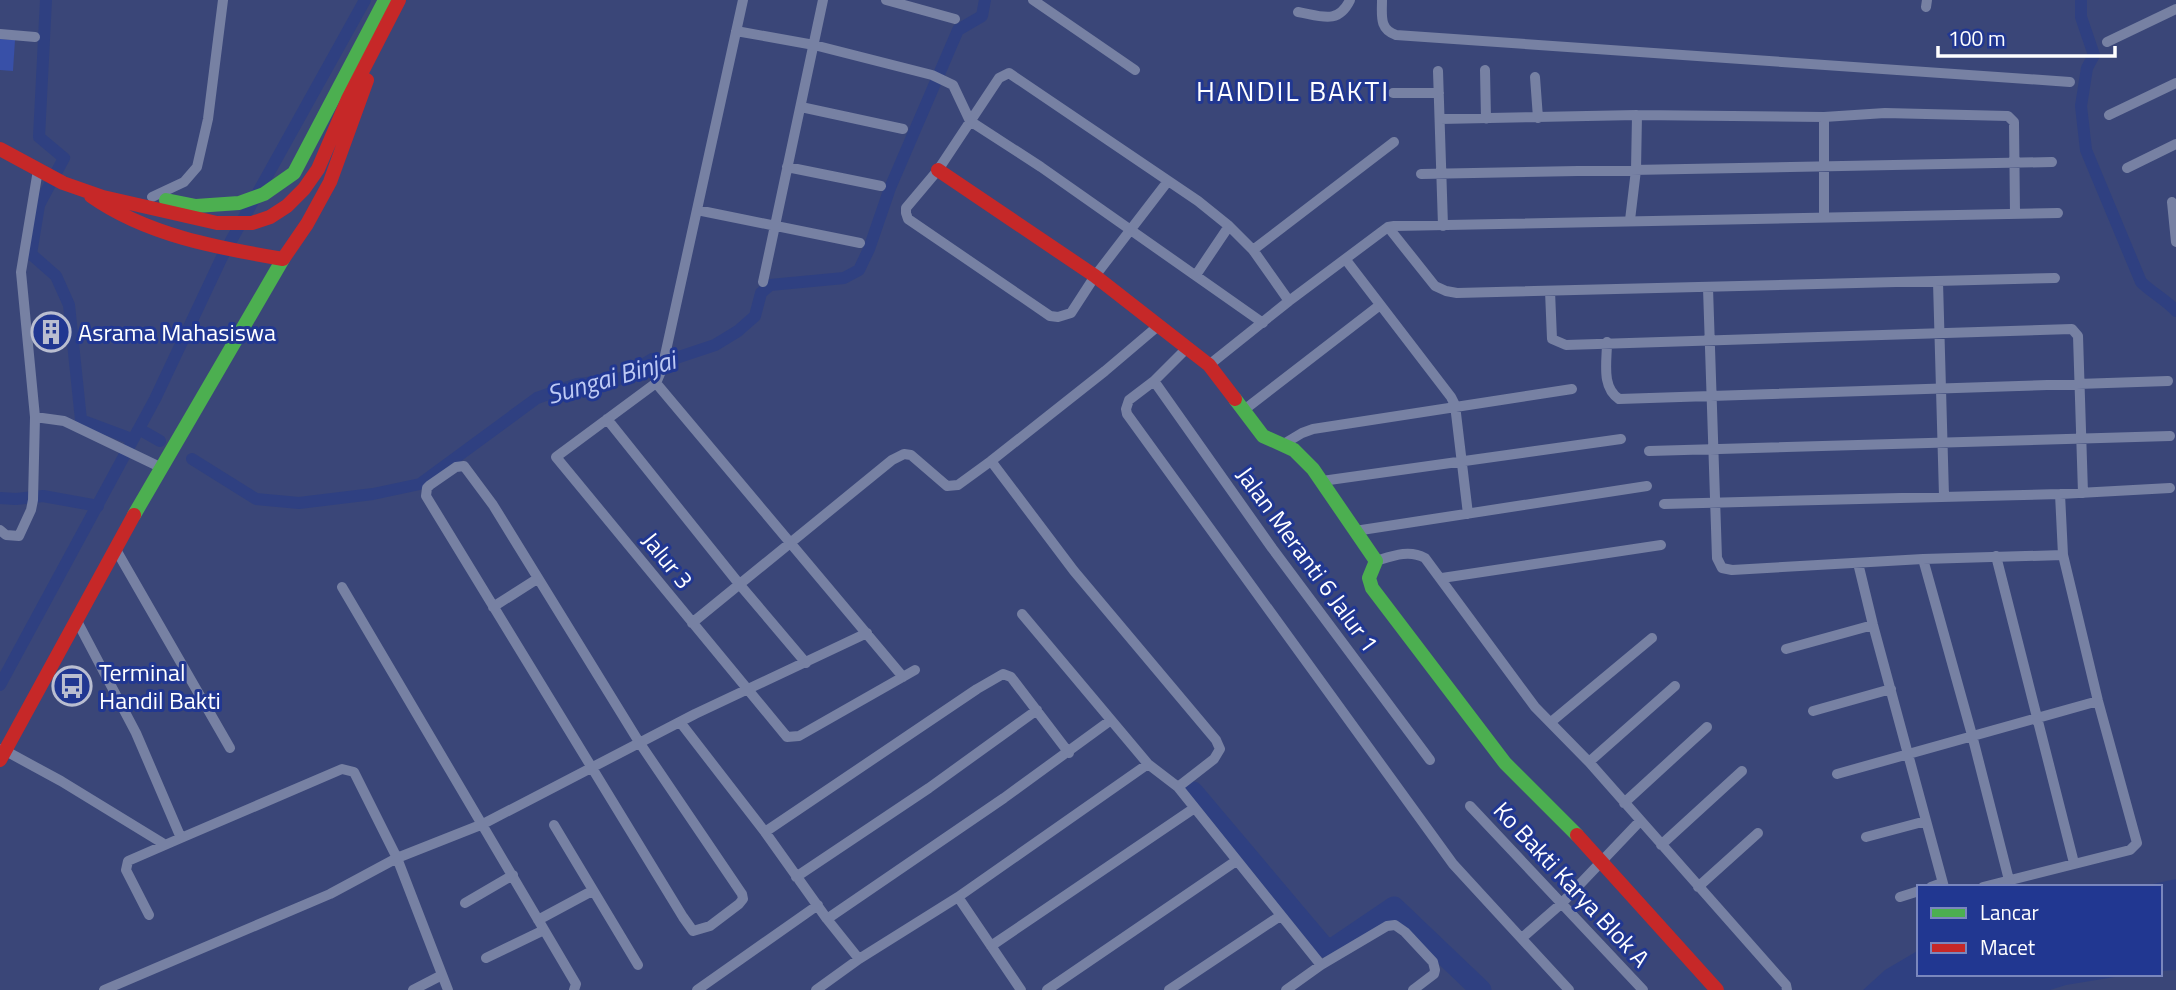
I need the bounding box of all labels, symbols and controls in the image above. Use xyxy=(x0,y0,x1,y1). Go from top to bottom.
scale bar xyxy=(1938,14,2115,58)
text: 100 m xyxy=(1948,22,2005,54)
district label: HANDIL BAKTI xyxy=(1196,69,1390,112)
building icon: Asrama Mahasiswa xyxy=(30,311,72,353)
place label: Asrama Mahasiswa xyxy=(78,314,276,350)
water label: Sungai Binjai xyxy=(542,339,682,414)
street label: Jalan Meranti 6 Jalur 1 xyxy=(1228,459,1388,659)
street label: Jalur 3 xyxy=(634,524,702,596)
place label: Terminal Handil Bakti xyxy=(99,654,221,718)
bus stop icon: Terminal Handil Bakti xyxy=(51,665,93,707)
street label: Ko Bakti Karya Blok A xyxy=(1485,793,1659,975)
legend xyxy=(1917,885,2162,976)
text: Lancar xyxy=(1980,896,2039,928)
text: Macet xyxy=(1980,931,2036,963)

